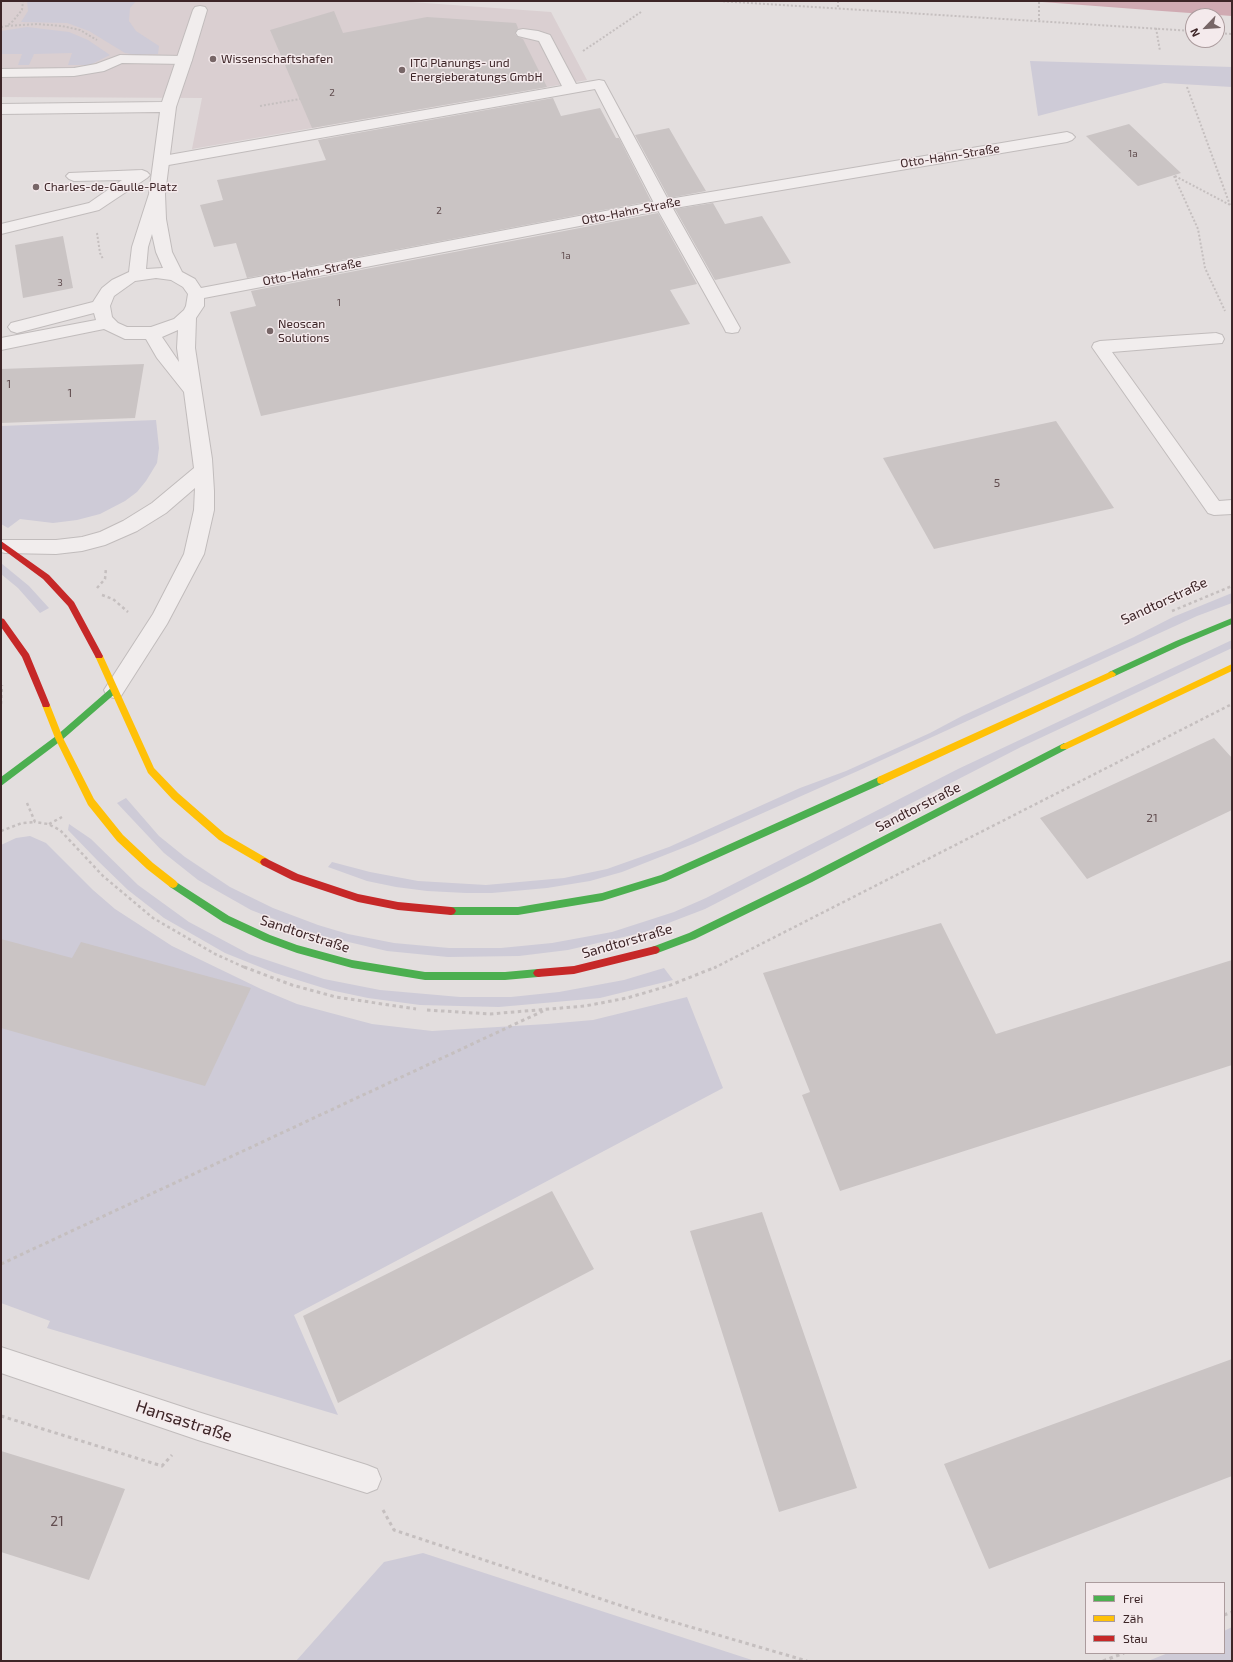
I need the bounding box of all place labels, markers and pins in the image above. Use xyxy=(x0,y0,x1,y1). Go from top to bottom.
place label: Wissenschaftshafen xyxy=(221,52,333,66)
marker: Wissenschaftshafen xyxy=(208,54,218,64)
place label: ITG Planungs- und Energieberatungs GmbH xyxy=(410,56,542,84)
marker: ITG Planungs- und Energieberatungs GmbH xyxy=(397,65,407,75)
place label: Charles-de-Gaulle-Platz xyxy=(44,180,177,194)
marker: Charles-de-Gaulle-Platz xyxy=(31,182,41,192)
place label: Neoscan Solutions xyxy=(278,317,329,345)
marker: Neoscan Solutions xyxy=(265,326,275,336)

